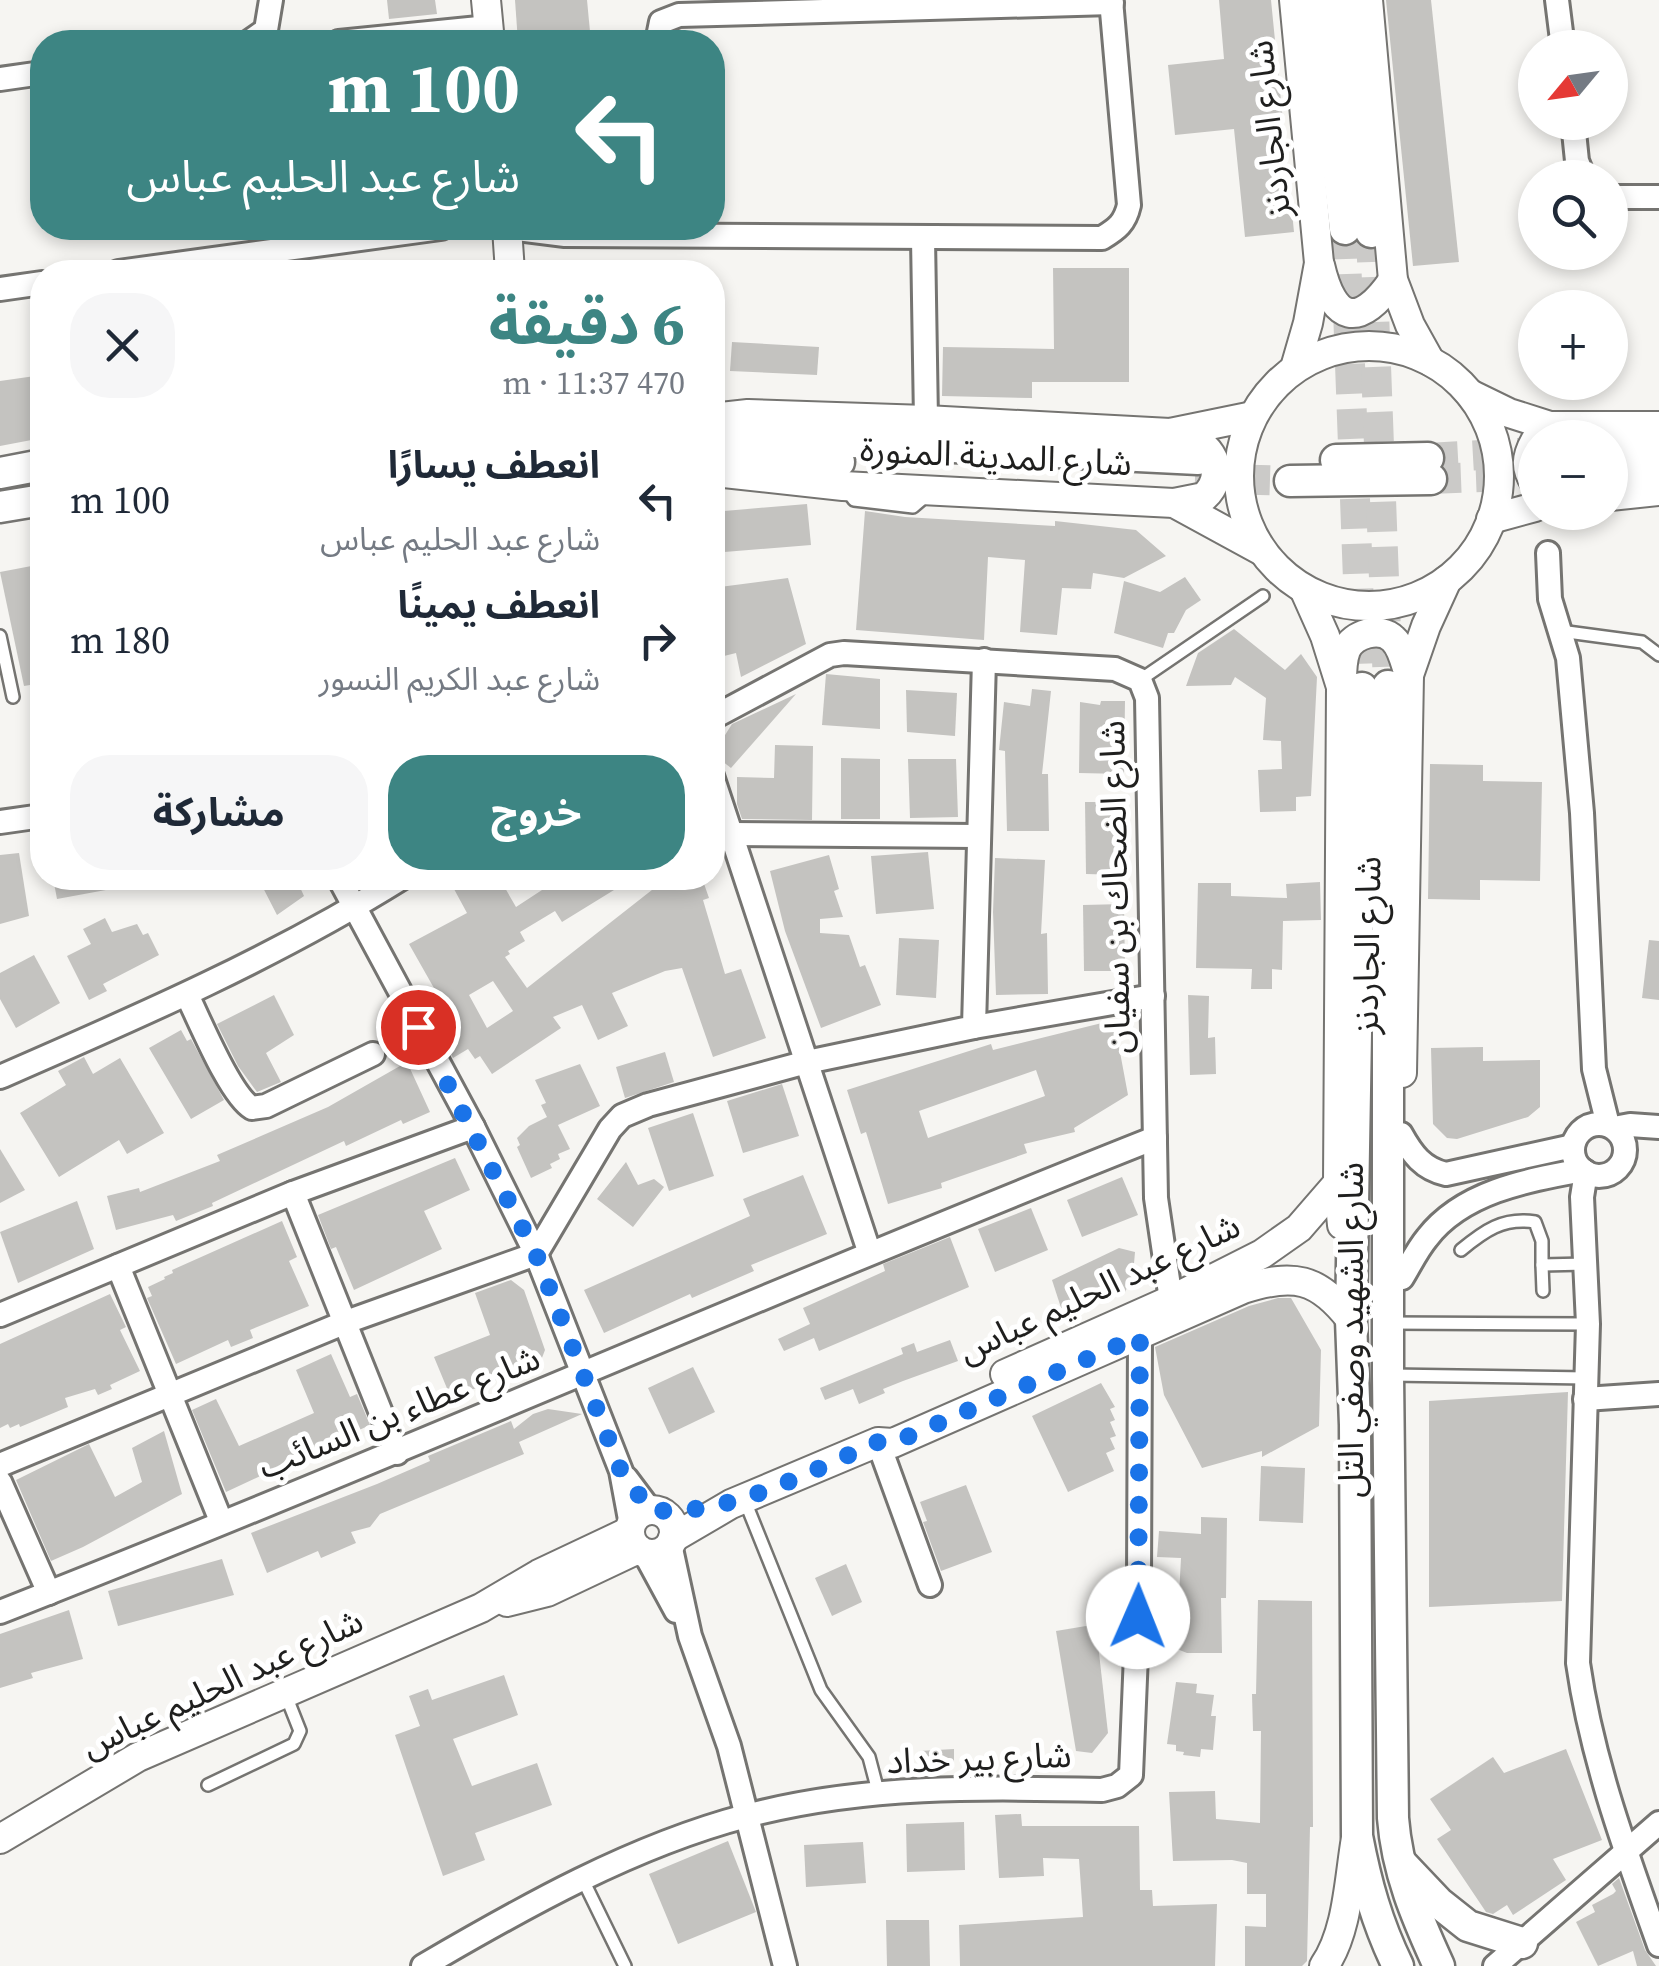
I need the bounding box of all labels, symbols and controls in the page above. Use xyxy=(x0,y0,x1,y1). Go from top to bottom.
north arrow xyxy=(1518,30,1628,140)
map controls xyxy=(1518,30,1628,530)
street label: شارع الجاردنز xyxy=(1236,38,1304,221)
text: 100 m xyxy=(328,39,520,135)
icon: left xyxy=(555,70,685,200)
text: شارع عبد الحليم عباس xyxy=(127,145,520,207)
button: search xyxy=(1518,160,1628,270)
text: 6 دقيقة xyxy=(489,282,685,364)
button: + xyxy=(1518,290,1628,400)
button: close xyxy=(70,293,175,398)
text: 470 m · 11:37 xyxy=(503,361,685,405)
button: − xyxy=(1518,420,1628,530)
street label: شارع المدينة المنورة xyxy=(859,425,1133,489)
text: انعطف يسارًا xyxy=(388,439,600,491)
icon: left xyxy=(630,473,685,528)
text: 100 m xyxy=(70,474,170,526)
text: شارع عبد الحليم عباس xyxy=(320,517,600,561)
text: انعطف يمينًا xyxy=(398,579,600,631)
icon: right xyxy=(630,613,685,668)
text: 180 m xyxy=(70,614,170,666)
text: شارع عبد الكريم النسور xyxy=(319,657,600,701)
street label: شارع الضحاك بن سفيان xyxy=(1088,720,1144,1054)
button: مشاركة xyxy=(70,755,368,870)
button: خروج xyxy=(388,755,685,870)
street label: شارع الجاردنز xyxy=(1341,856,1395,1035)
pin xyxy=(376,985,461,1070)
icon: arrive xyxy=(391,1000,446,1055)
street label: شارع الشهيد وصفي التل xyxy=(1327,1162,1378,1498)
street label: شارع عبد الحليم عباس xyxy=(950,1202,1249,1377)
street label: شارع عطاء بن السائب xyxy=(251,1334,548,1492)
position arrow xyxy=(1086,1565,1190,1669)
street label: شارع عبد الحليم عباس xyxy=(73,1597,372,1772)
street label: شارع بير خداد xyxy=(886,1731,1072,1787)

